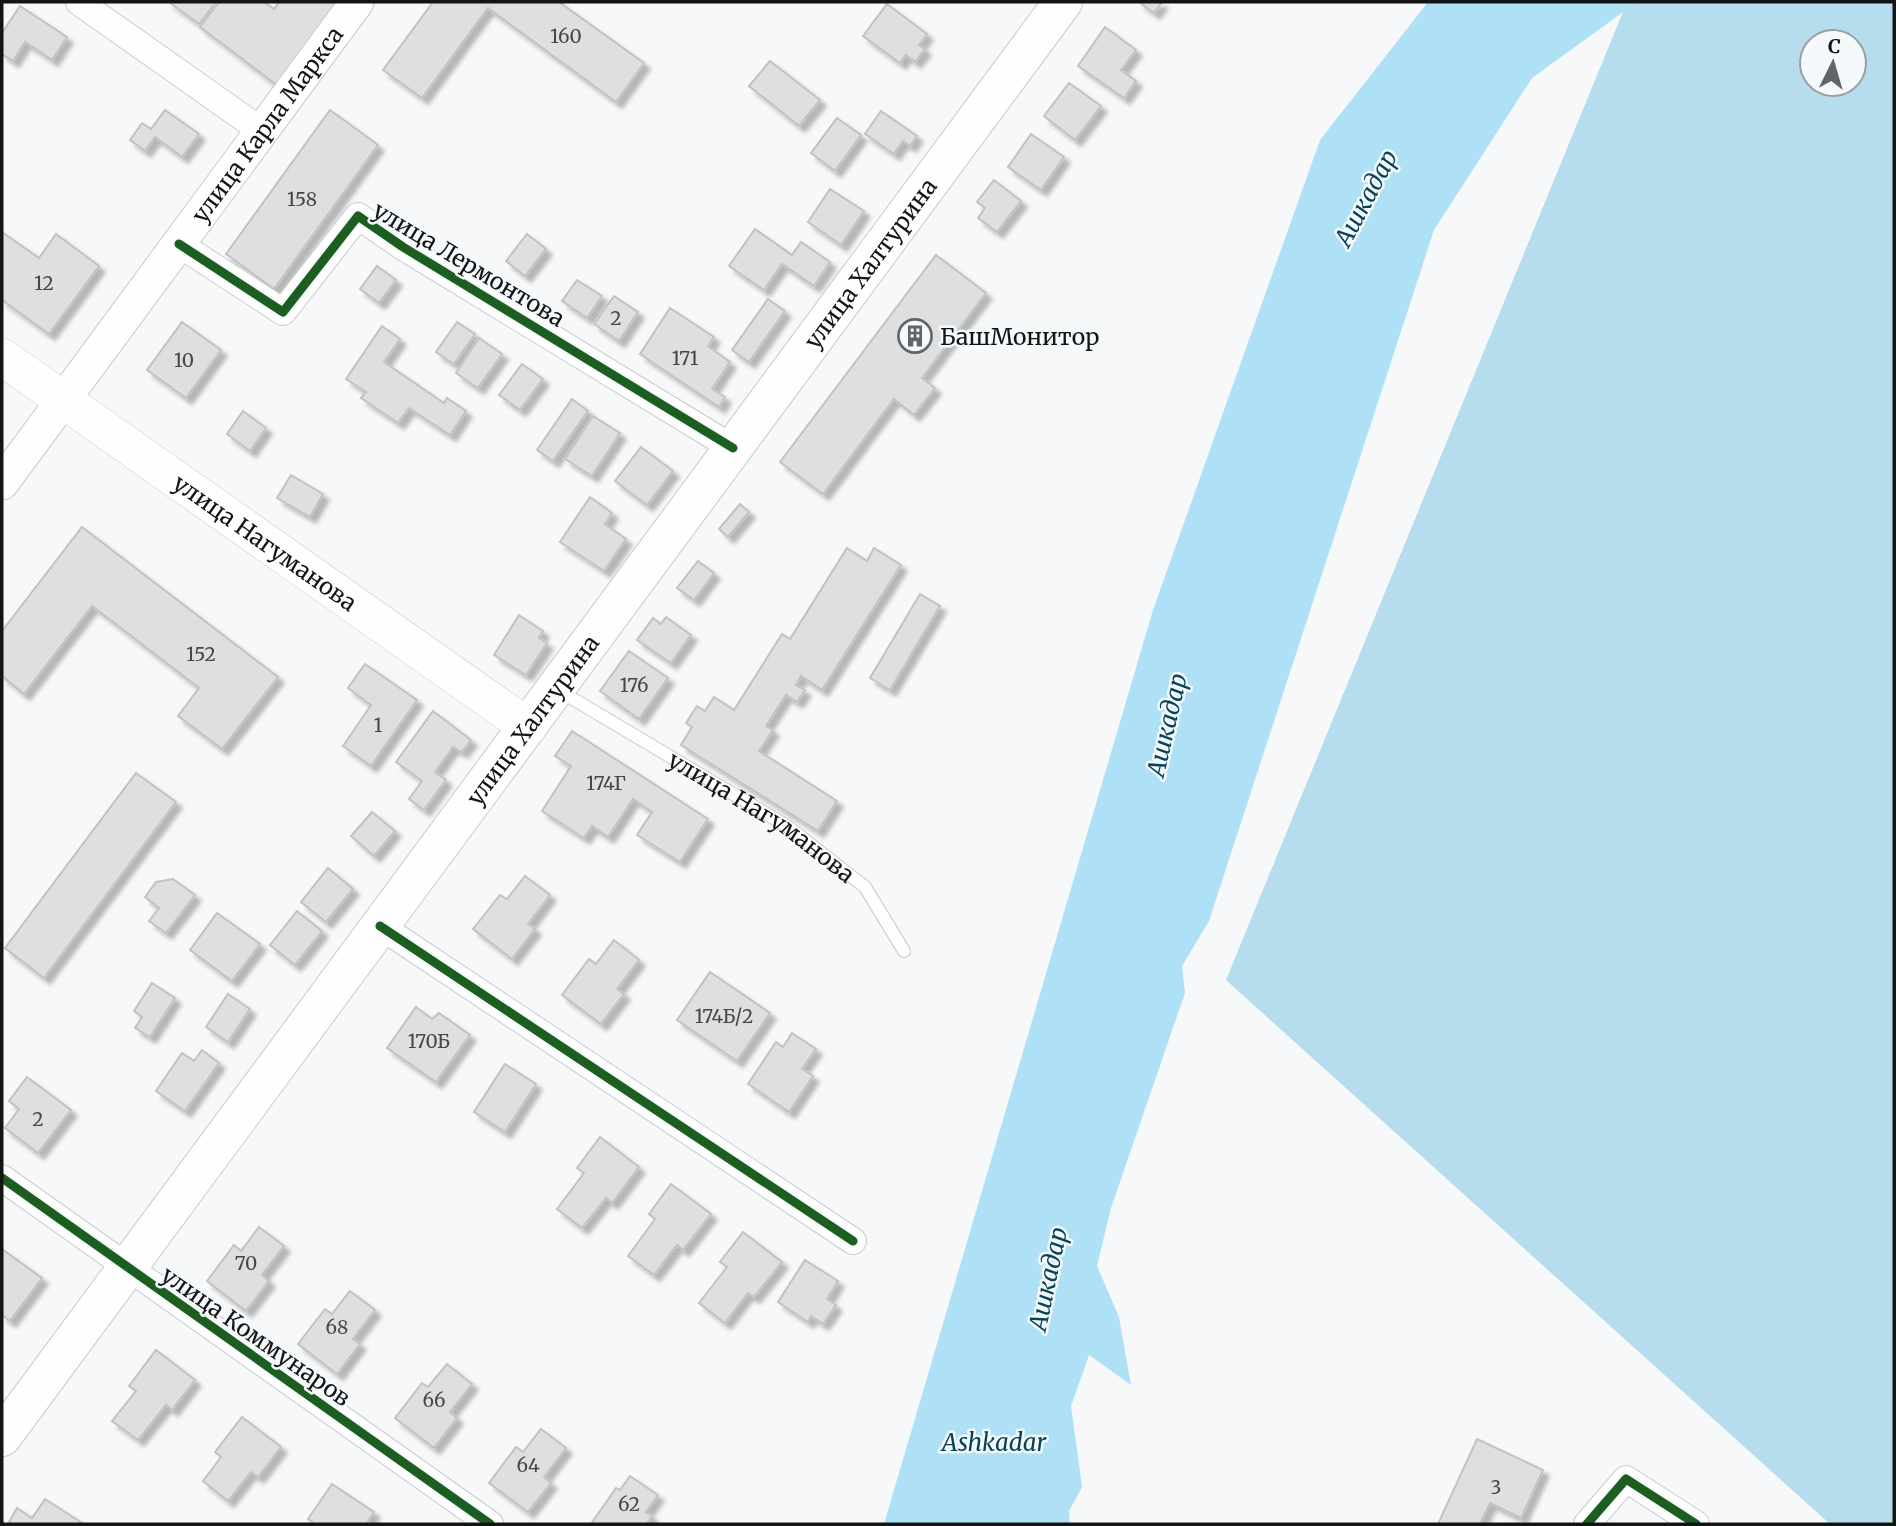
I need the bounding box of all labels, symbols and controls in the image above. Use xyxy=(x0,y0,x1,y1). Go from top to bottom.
street label: улица Карла Маркса xyxy=(185,20,349,228)
house number: 160 xyxy=(550,24,582,48)
north arrow xyxy=(1798,28,1868,98)
text: С xyxy=(1827,34,1842,59)
water label: Ашкадар xyxy=(1327,144,1404,253)
street label: улица Халтурина xyxy=(797,172,943,354)
house number: 158 xyxy=(287,187,317,211)
street label: улица Лермонтова xyxy=(368,195,570,333)
house number: 12 xyxy=(34,271,54,295)
house number: 2 xyxy=(610,306,622,330)
building icon: БашМонитор xyxy=(896,317,934,355)
place label: БашМонитор xyxy=(940,322,1099,351)
house number: 171 xyxy=(672,346,699,370)
house number: 10 xyxy=(174,348,194,372)
street label: улица Нагуманова xyxy=(168,468,363,617)
street label: улица Халтурина xyxy=(460,629,605,811)
house number: 152 xyxy=(186,642,216,666)
water label: Ашкадар xyxy=(1140,670,1194,782)
house number: 176 xyxy=(620,673,648,697)
house number: 1 xyxy=(374,713,383,737)
street label: улица Нагуманова xyxy=(663,744,861,888)
house number: 174Г xyxy=(586,771,626,795)
house number: 174Б/2 xyxy=(695,1004,753,1028)
house number: 170Б xyxy=(408,1029,450,1053)
house number: 2 xyxy=(32,1107,44,1131)
water label: Ашкадар xyxy=(1022,1224,1074,1336)
house number: 70 xyxy=(235,1251,257,1275)
street label: улица Коммунаров xyxy=(156,1260,356,1412)
house number: 68 xyxy=(326,1315,348,1339)
house number: 66 xyxy=(423,1388,445,1412)
water label: Ashkadar xyxy=(940,1427,1047,1458)
house number: 64 xyxy=(516,1453,540,1477)
house number: 3 xyxy=(1491,1475,1501,1499)
house number: 62 xyxy=(618,1492,640,1516)

